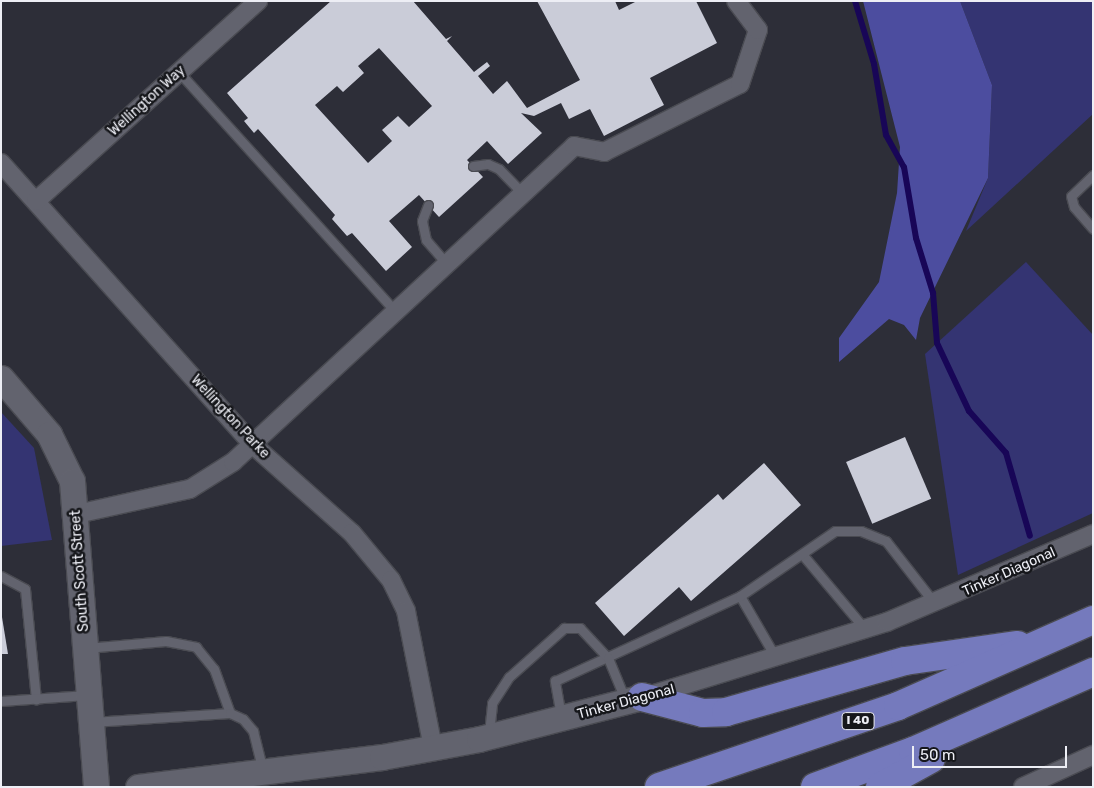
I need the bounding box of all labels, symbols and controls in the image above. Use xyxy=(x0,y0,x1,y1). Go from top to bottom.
street label: Wellington Way xyxy=(105,62,189,140)
street label: Wellington Parke xyxy=(187,372,273,462)
street label: South Scott Street xyxy=(67,510,93,632)
street label: Tinker Diagonal xyxy=(960,544,1058,600)
street label: Tinker Diagonal xyxy=(575,681,677,723)
road number: I 40 xyxy=(840,711,876,730)
scale bar xyxy=(914,736,1069,768)
text: 50 m xyxy=(920,746,955,764)

